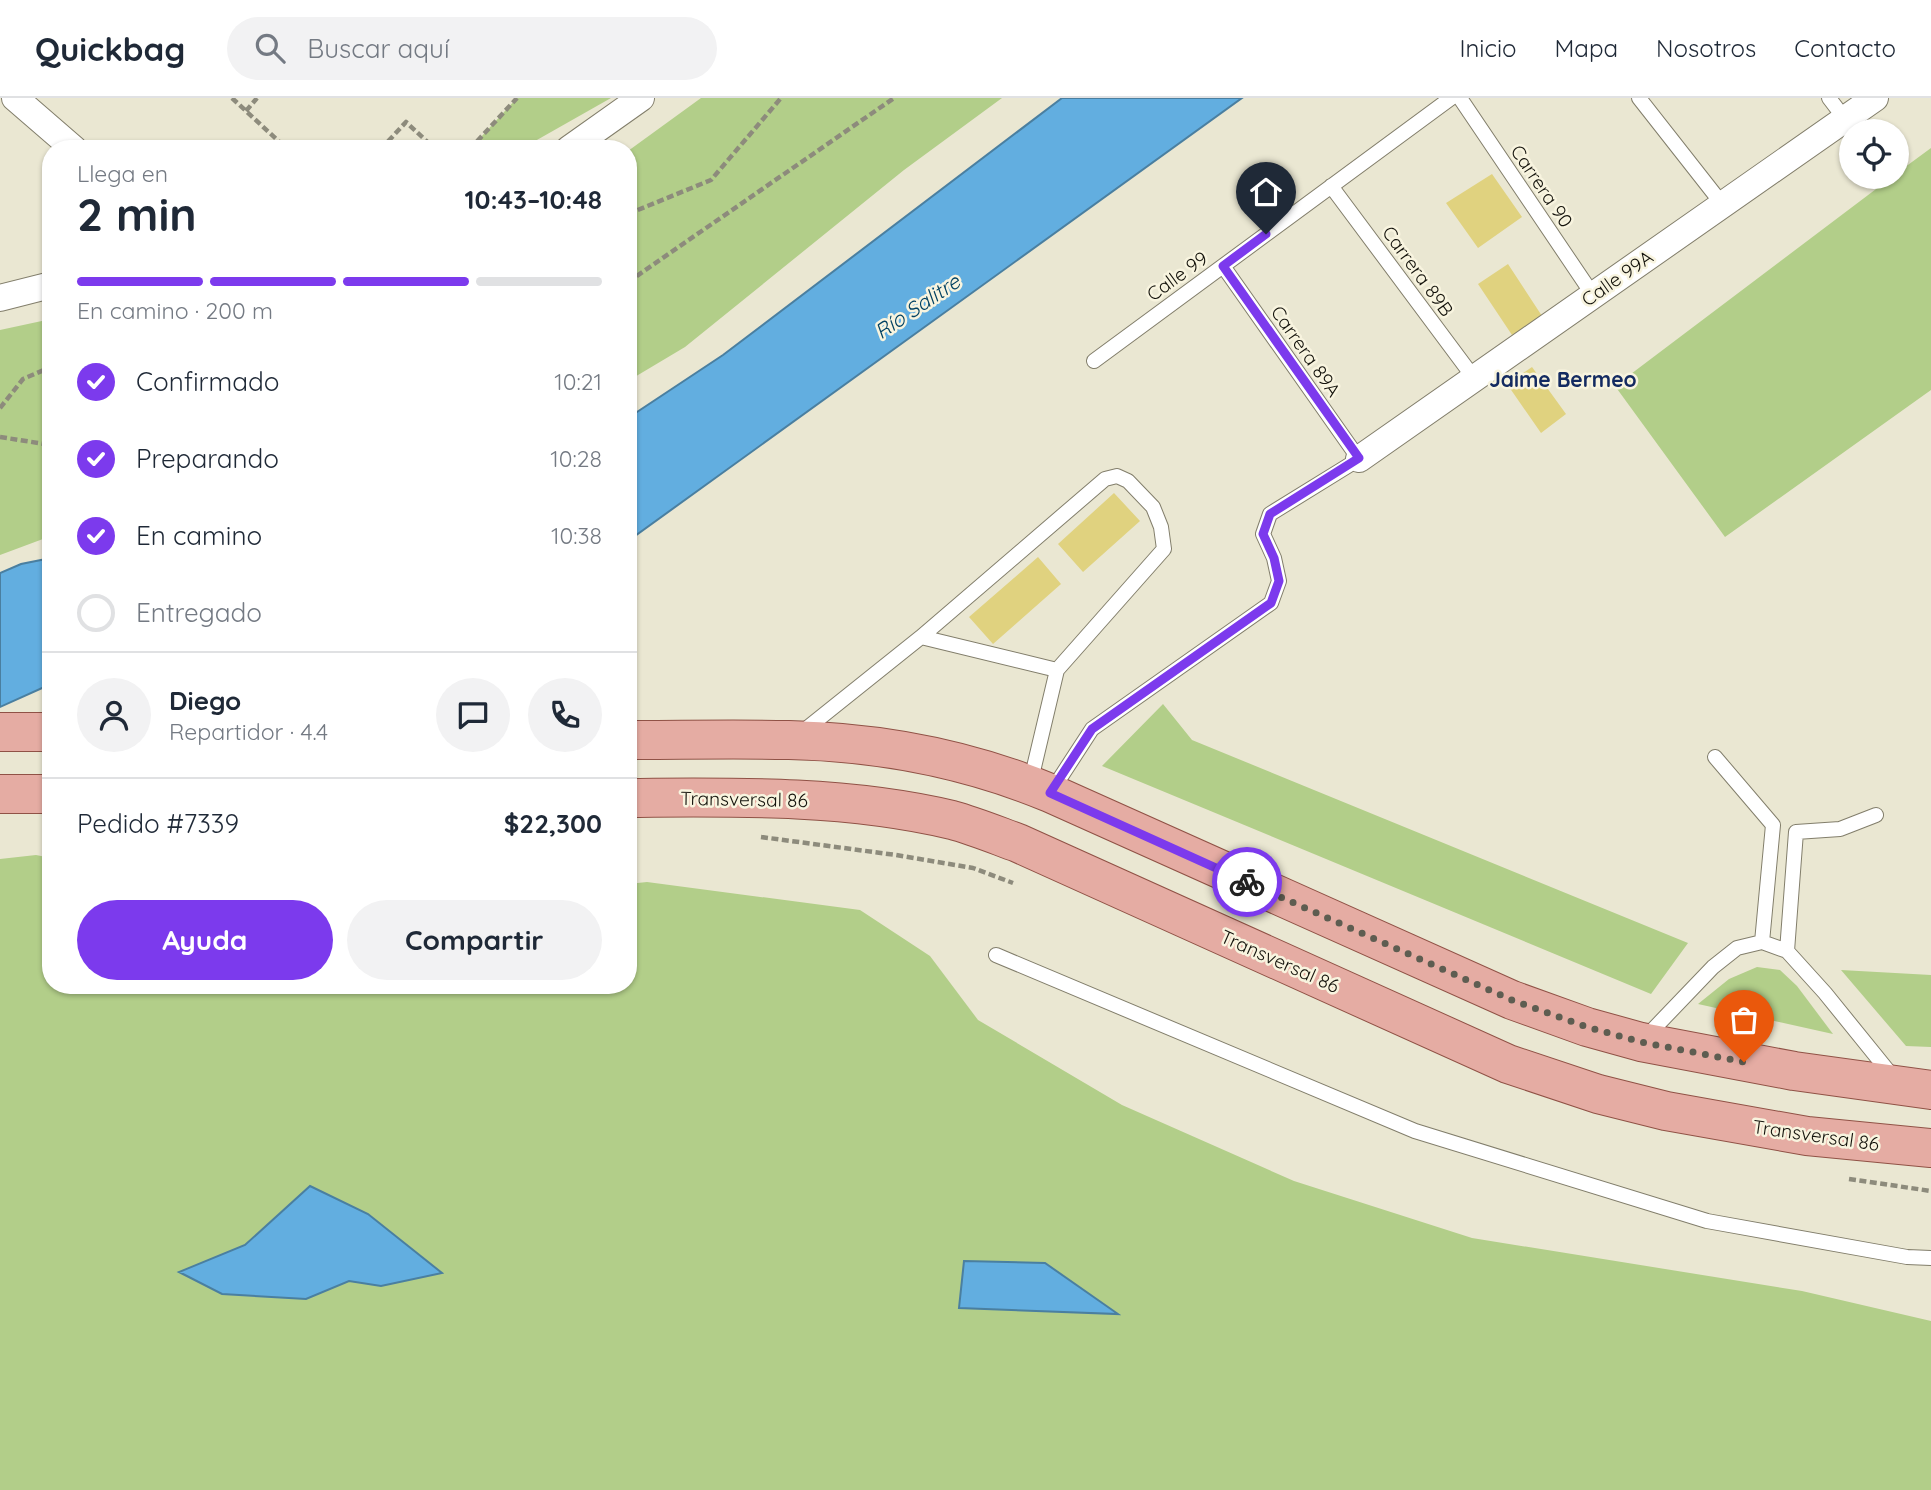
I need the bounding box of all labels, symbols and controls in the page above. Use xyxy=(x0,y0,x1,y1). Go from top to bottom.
search box xyxy=(227,17,717,80)
text: Quickbag xyxy=(35,28,185,69)
icon: search xyxy=(251,29,289,67)
text: Buscar aquí xyxy=(307,32,449,65)
text: Inicio xyxy=(1459,33,1517,63)
text: Mapa xyxy=(1555,33,1618,63)
text: Nosotros xyxy=(1656,33,1756,63)
text: Contacto xyxy=(1794,33,1896,63)
map controls xyxy=(1839,119,1909,189)
button: locate xyxy=(1839,119,1909,189)
street label: Carrera 90 xyxy=(1506,140,1578,232)
text: Llega en xyxy=(77,159,168,188)
pin xyxy=(1236,162,1296,234)
icon: home xyxy=(1247,173,1285,211)
text: 10:43–10:48 xyxy=(464,183,602,216)
text: 2 min xyxy=(77,185,197,243)
street label: Carrera 89B xyxy=(1377,221,1459,321)
street label: Calle 99A xyxy=(1577,245,1657,311)
street label: Calle 99 xyxy=(1142,246,1212,306)
water label: Río Salitre xyxy=(869,267,966,344)
text: En camino · 200 m xyxy=(77,296,273,325)
street label: Carrera 89A xyxy=(1266,301,1346,401)
icon: check xyxy=(77,363,115,401)
text: Confirmado xyxy=(136,365,280,398)
district label: Jaime Bermeo xyxy=(1489,366,1637,392)
text: 10:21 xyxy=(554,367,602,396)
icon: check xyxy=(77,440,115,478)
text: Preparando xyxy=(136,442,279,475)
text: 10:28 xyxy=(550,444,602,473)
icon: check xyxy=(77,517,115,555)
text: En camino xyxy=(136,519,262,552)
text: 10:38 xyxy=(551,521,602,550)
text: Entregado xyxy=(136,596,262,629)
button: person xyxy=(77,678,151,752)
button: chat xyxy=(436,678,510,752)
button: phone xyxy=(528,678,602,752)
text: Diego xyxy=(169,684,241,717)
text: Repartidor · 4.4 xyxy=(169,717,328,746)
street label: Transversal 86 xyxy=(680,786,808,812)
text: Pedido #7339 xyxy=(77,807,239,840)
text: $22,300 xyxy=(504,807,602,840)
courier xyxy=(1212,847,1282,917)
icon: bike xyxy=(1228,863,1266,901)
button: Ayuda xyxy=(77,900,333,980)
button: Compartir xyxy=(347,900,602,980)
street label: Transversal 86 xyxy=(1217,924,1343,998)
pin xyxy=(1714,990,1774,1062)
icon: bag xyxy=(1725,1001,1763,1039)
street label: Transversal 86 xyxy=(1751,1114,1881,1156)

